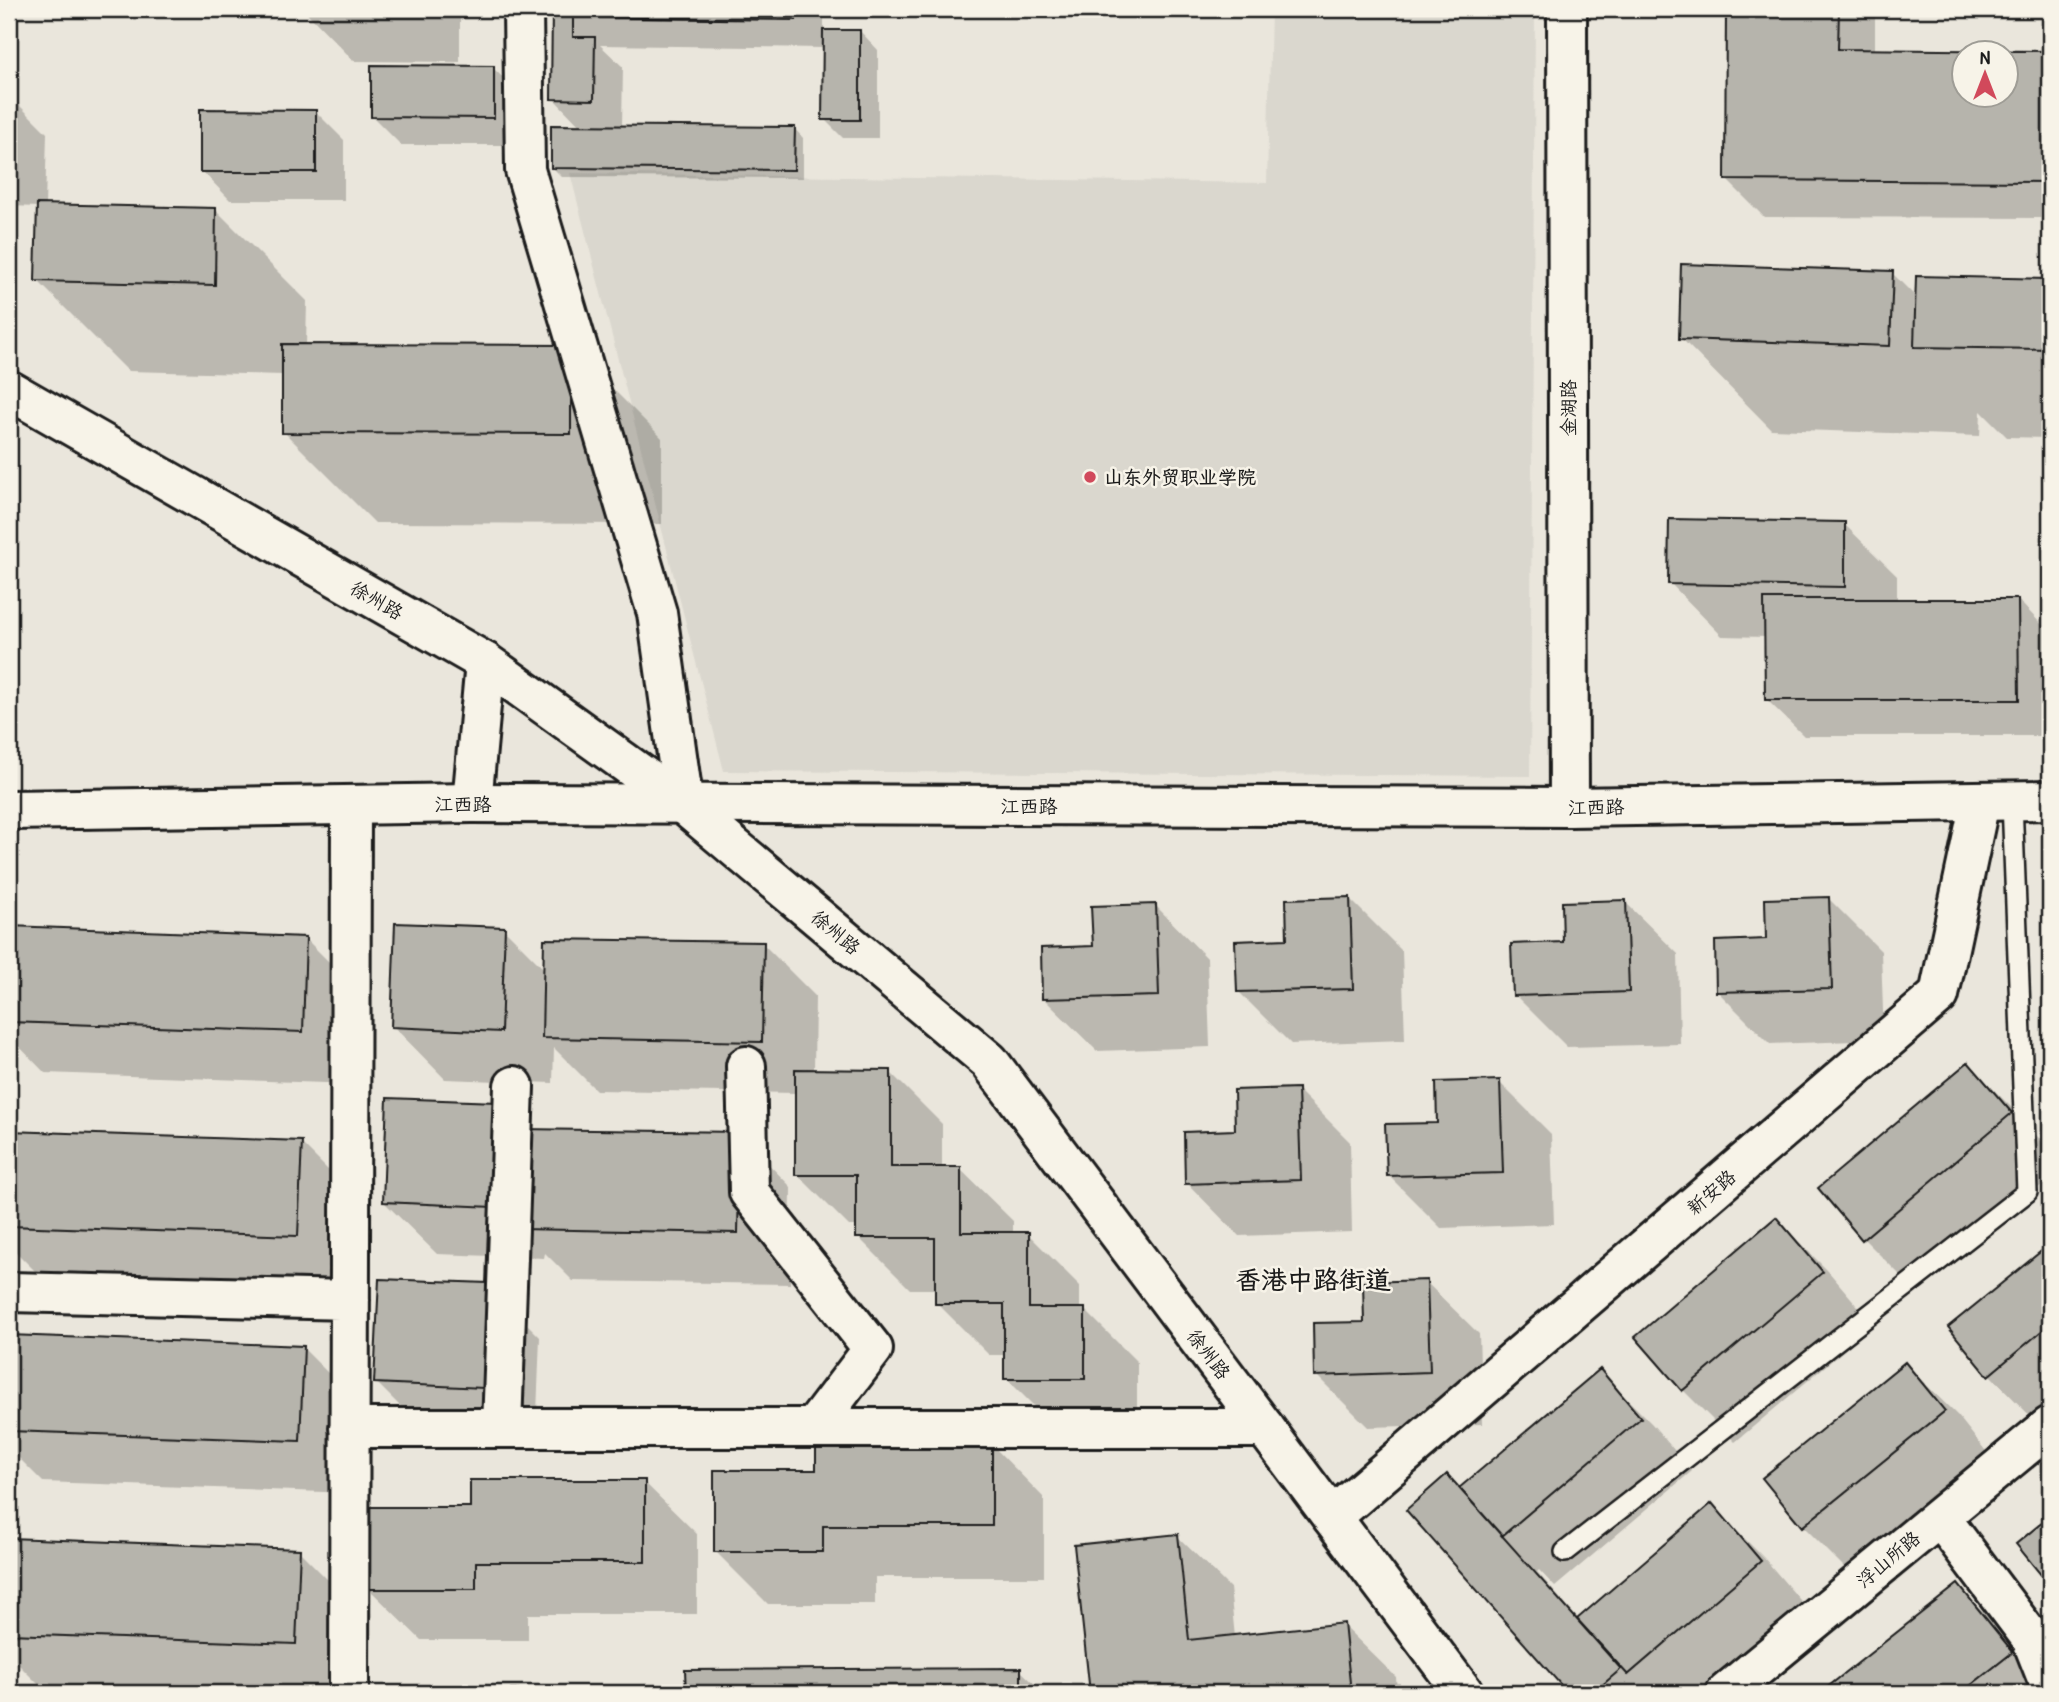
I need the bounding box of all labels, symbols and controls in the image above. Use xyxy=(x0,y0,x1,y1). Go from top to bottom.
north arrow xyxy=(1951,38,2021,108)
text: N xyxy=(1980,44,1990,70)
street label: 金湖路 xyxy=(1555,379,1581,437)
place label: 山东外贸职业学院 xyxy=(1104,464,1256,490)
marker: 山东外贸职业学院 xyxy=(1082,469,1098,485)
street label: 徐州路 xyxy=(346,574,408,626)
street label: 江西路 xyxy=(434,791,492,817)
street label: 江西路 xyxy=(1000,793,1058,819)
street label: 江西路 xyxy=(1567,794,1625,820)
street label: 徐州路 xyxy=(806,904,866,960)
street label: 新安路 xyxy=(1681,1163,1741,1221)
district label: 香港中路街道 xyxy=(1235,1262,1391,1297)
street label: 徐州路 xyxy=(1181,1323,1237,1385)
street label: 浮山所路 xyxy=(1851,1525,1925,1593)

